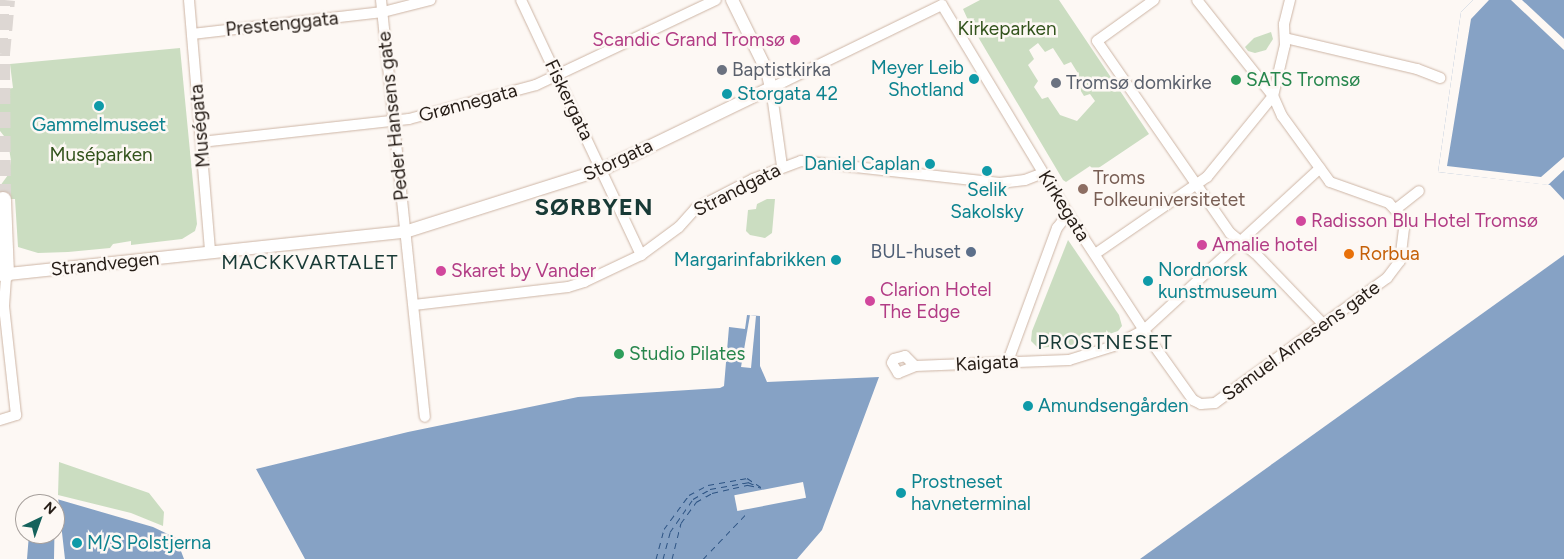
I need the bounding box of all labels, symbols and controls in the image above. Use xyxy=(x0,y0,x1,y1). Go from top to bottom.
street label: Prestenggata xyxy=(224,7,340,41)
park label: Kirkeparken xyxy=(957,18,1057,40)
place label: Scandic Grand Tromsø xyxy=(592,29,785,51)
street label: Peder Hansens gate xyxy=(373,30,413,202)
marker: Scandic Grand Tromsø xyxy=(789,34,801,46)
street label: Fiskergata xyxy=(540,56,598,144)
place label: Meyer Leib Shotland xyxy=(871,57,964,101)
place label: Baptistkirka xyxy=(732,59,831,81)
marker: Baptistkirka xyxy=(716,64,728,76)
place label: SATS Tromsø xyxy=(1246,69,1360,91)
place label: Tromsø domkirke xyxy=(1066,72,1212,94)
marker: Meyer Leib Shotland xyxy=(968,73,980,85)
marker: SATS Tromsø xyxy=(1230,74,1242,86)
marker: Tromsø domkirke xyxy=(1050,77,1062,89)
street label: Grønnegata xyxy=(416,79,520,127)
street label: Muségata xyxy=(185,83,215,169)
place label: Storgata 42 xyxy=(737,83,838,105)
marker: Storgata 42 xyxy=(721,88,733,100)
marker: Gammelmuseet xyxy=(93,100,105,112)
place label: Gammelmuseet xyxy=(32,114,166,136)
street label: Storgata xyxy=(580,134,656,186)
park label: Muséparken xyxy=(49,144,153,166)
place label: Daniel Caplan xyxy=(804,153,920,175)
street label: Strandgata xyxy=(690,158,784,222)
marker: Daniel Caplan xyxy=(924,158,936,170)
marker: Selik Sakolsky xyxy=(981,165,993,177)
street label: Kirkegata xyxy=(1033,166,1095,246)
place label: Troms Folkeuniversitetet xyxy=(1093,167,1245,211)
place label: Selik Sakolsky xyxy=(950,179,1024,223)
marker: Troms Folkeuniversitetet xyxy=(1077,183,1089,195)
district label: SØRBYEN xyxy=(534,193,654,221)
place label: Radisson Blu Hotel Tromsø xyxy=(1311,210,1538,232)
marker: Radisson Blu Hotel Tromsø xyxy=(1295,215,1307,227)
place label: Amalie hotel xyxy=(1212,234,1318,256)
marker: Amalie hotel xyxy=(1196,239,1208,251)
place label: BUL-huset xyxy=(871,241,961,263)
place label: Rorbua xyxy=(1359,243,1420,265)
marker: BUL-huset xyxy=(965,246,977,258)
street label: Strandvegen xyxy=(50,247,160,281)
marker: Rorbua xyxy=(1343,248,1355,260)
place label: Margarinfabrikken xyxy=(674,249,826,271)
district label: MACKKVARTALET xyxy=(220,250,400,274)
marker: Margarinfabrikken xyxy=(830,254,842,266)
place label: Nordnorsk kunstmuseum xyxy=(1158,259,1277,303)
place label: Skaret by Vander xyxy=(451,260,596,282)
marker: Skaret by Vander xyxy=(435,265,447,277)
marker: Nordnorsk kunstmuseum xyxy=(1142,275,1154,287)
street label: Samuel Arnesens gate xyxy=(1218,276,1384,406)
place label: Clarion Hotel The Edge xyxy=(880,279,992,323)
marker: Clarion Hotel The Edge xyxy=(864,295,876,307)
district label: PROSTNESET xyxy=(1036,330,1174,354)
place label: Studio Pilates xyxy=(629,343,745,365)
marker: Studio Pilates xyxy=(613,348,625,360)
street label: Kaigata xyxy=(955,350,1019,376)
place label: Amundsengården xyxy=(1038,395,1189,417)
marker: Amundsengården xyxy=(1022,400,1034,412)
place label: Prostneset havneterminal xyxy=(911,471,1031,515)
marker: Prostneset havneterminal xyxy=(895,487,907,499)
north arrow xyxy=(15,494,65,544)
text: N xyxy=(40,498,59,518)
place label: M/S Polstjerna xyxy=(87,532,211,554)
marker: M/S Polstjerna xyxy=(71,537,83,549)

